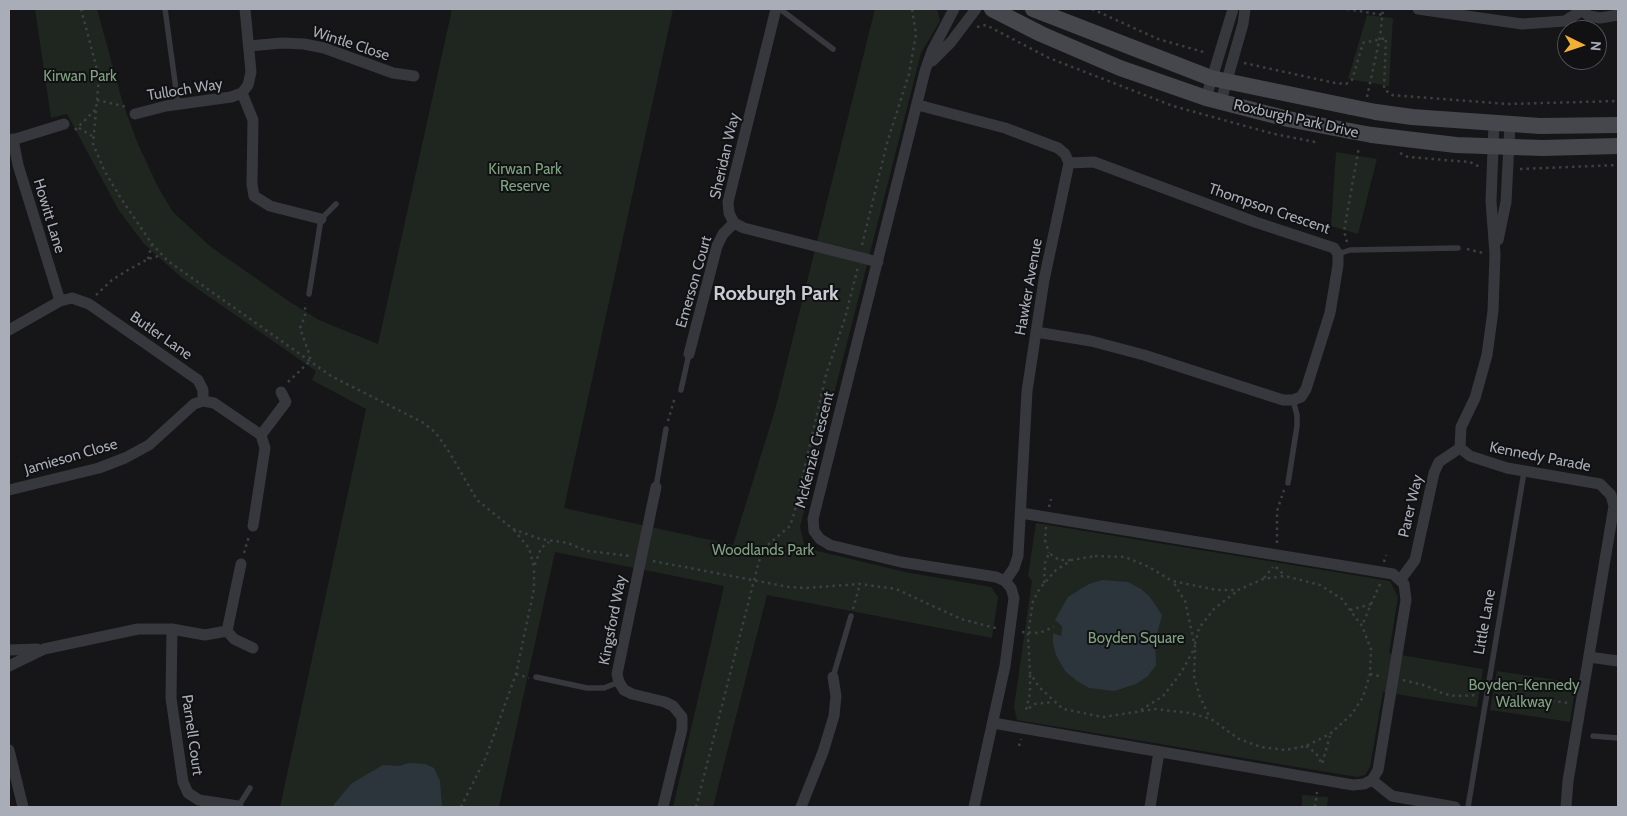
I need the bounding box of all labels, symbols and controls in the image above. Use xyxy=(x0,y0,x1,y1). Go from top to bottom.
north arrow xyxy=(1557,20,1607,70)
street label: Wintle Close xyxy=(310,23,392,65)
text: N xyxy=(1587,40,1605,52)
park label: Kirwan Park xyxy=(43,68,117,86)
street label: Tulloch Way xyxy=(146,75,224,105)
street label: Roxburgh Park Drive xyxy=(1232,96,1360,142)
street label: Sheridan Way xyxy=(706,111,744,201)
park label: Kirwan Park Reserve xyxy=(488,161,562,196)
street label: Howitt Lane xyxy=(29,177,69,255)
street label: Thompson Crescent xyxy=(1206,180,1332,238)
street label: Emerson Court xyxy=(672,234,716,330)
street label: Hawker Avenue xyxy=(1012,237,1046,337)
district label: Roxburgh Park xyxy=(713,282,839,306)
street label: Butler Lane xyxy=(126,308,196,364)
street label: McKenzie Crescent xyxy=(792,390,838,510)
street label: Jamieson Close xyxy=(22,435,120,479)
street label: Kennedy Parade xyxy=(1488,438,1592,476)
street label: Parer Way xyxy=(1395,473,1427,539)
park label: Woodlands Park xyxy=(712,542,814,560)
street label: Kingsford Way xyxy=(595,573,631,667)
street label: Little Lane xyxy=(1470,588,1500,656)
park label: Boyden Square xyxy=(1088,630,1184,648)
park label: Boyden-Kennedy Walkway xyxy=(1468,677,1580,712)
street label: Parnell Court xyxy=(177,693,207,777)

